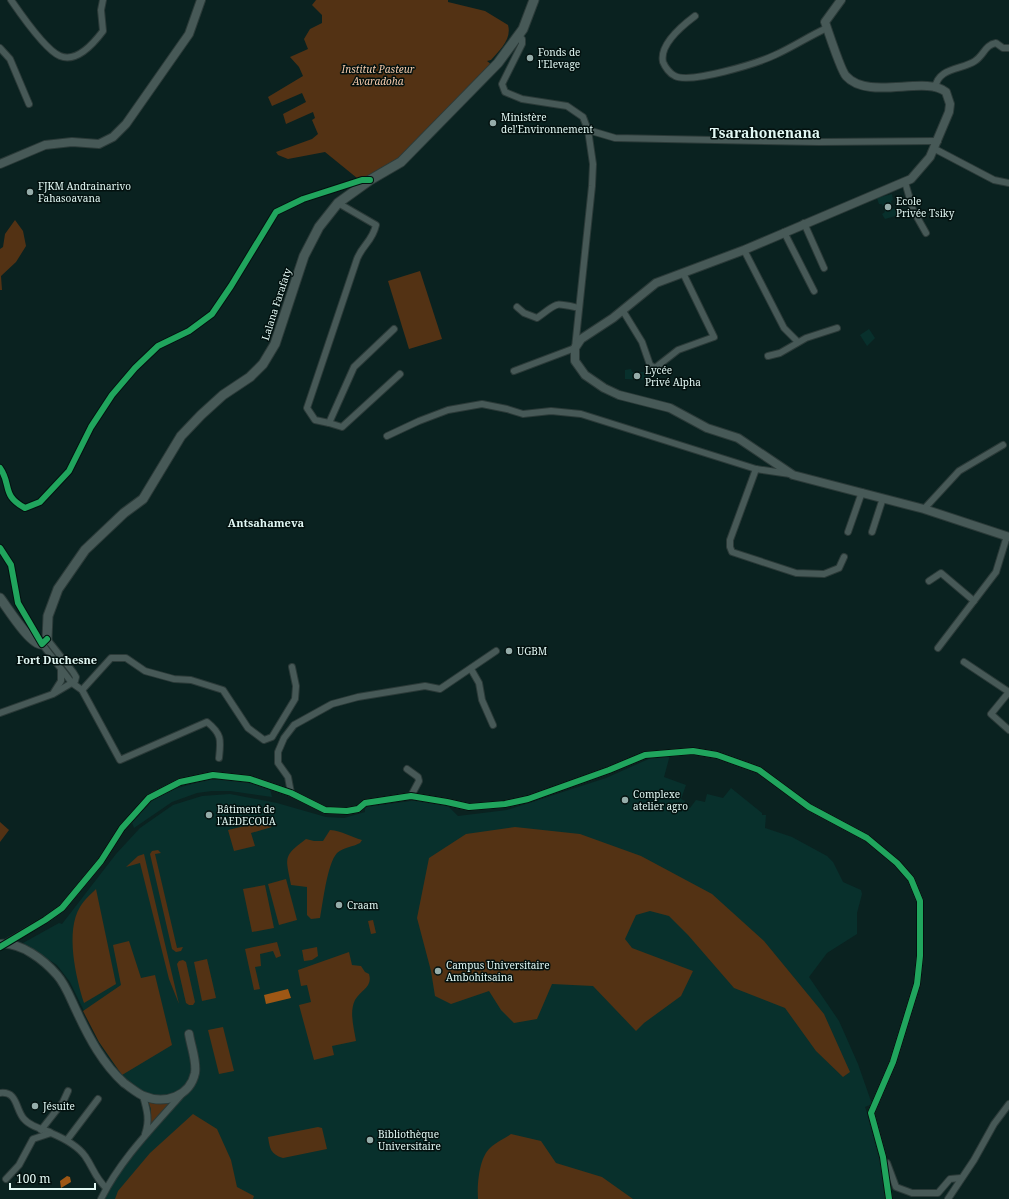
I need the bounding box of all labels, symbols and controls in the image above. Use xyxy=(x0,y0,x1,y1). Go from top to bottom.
place label: Fonds de l'Elevage xyxy=(538,45,580,71)
marker: Fonds de l'Elevage xyxy=(525,53,535,63)
park label: Institut Pasteur Avaradoha xyxy=(341,62,415,88)
place label: Ministère del'Environnement xyxy=(501,110,593,136)
marker: Ministère del'Environnement xyxy=(488,118,498,128)
district label: Tsarahonenana xyxy=(710,123,820,142)
place label: FJKM Andrainarivo Fahasoavana xyxy=(38,179,131,205)
marker: FJKM Andrainarivo Fahasoavana xyxy=(25,187,35,197)
place label: Ecole Privée Tsiky xyxy=(896,194,955,220)
marker: Ecole Privée Tsiky xyxy=(883,202,893,212)
street label: Lalana Farafaty xyxy=(258,266,294,342)
place label: Lycée Privé Alpha xyxy=(645,363,701,389)
marker: Lycée Privé Alpha xyxy=(632,371,642,381)
district label: Antsahameva xyxy=(228,515,305,530)
place label: UGBM xyxy=(517,644,547,658)
marker: UGBM xyxy=(504,646,514,656)
district label: Fort Duchesne xyxy=(17,652,97,667)
place label: Complexe atelier agro xyxy=(633,787,688,813)
marker: Complexe atelier agro xyxy=(620,795,630,805)
place label: Bâtiment de l'AEDECOUA xyxy=(217,802,277,828)
marker: Bâtiment de l'AEDECOUA xyxy=(204,810,214,820)
place label: Craam xyxy=(347,898,379,912)
marker: Craam xyxy=(334,900,344,910)
place label: Campus Universitaire Ambohitsaina xyxy=(446,958,550,984)
marker: Campus Universitaire Ambohitsaina xyxy=(433,966,443,976)
place label: Jésuite xyxy=(42,1099,75,1113)
marker: Jésuite xyxy=(30,1101,40,1111)
place label: Bibliothèque Universitaire xyxy=(378,1127,441,1153)
marker: Bibliothèque Universitaire xyxy=(365,1135,375,1145)
scale bar xyxy=(10,1165,95,1191)
text: 100 m xyxy=(16,1170,51,1187)

